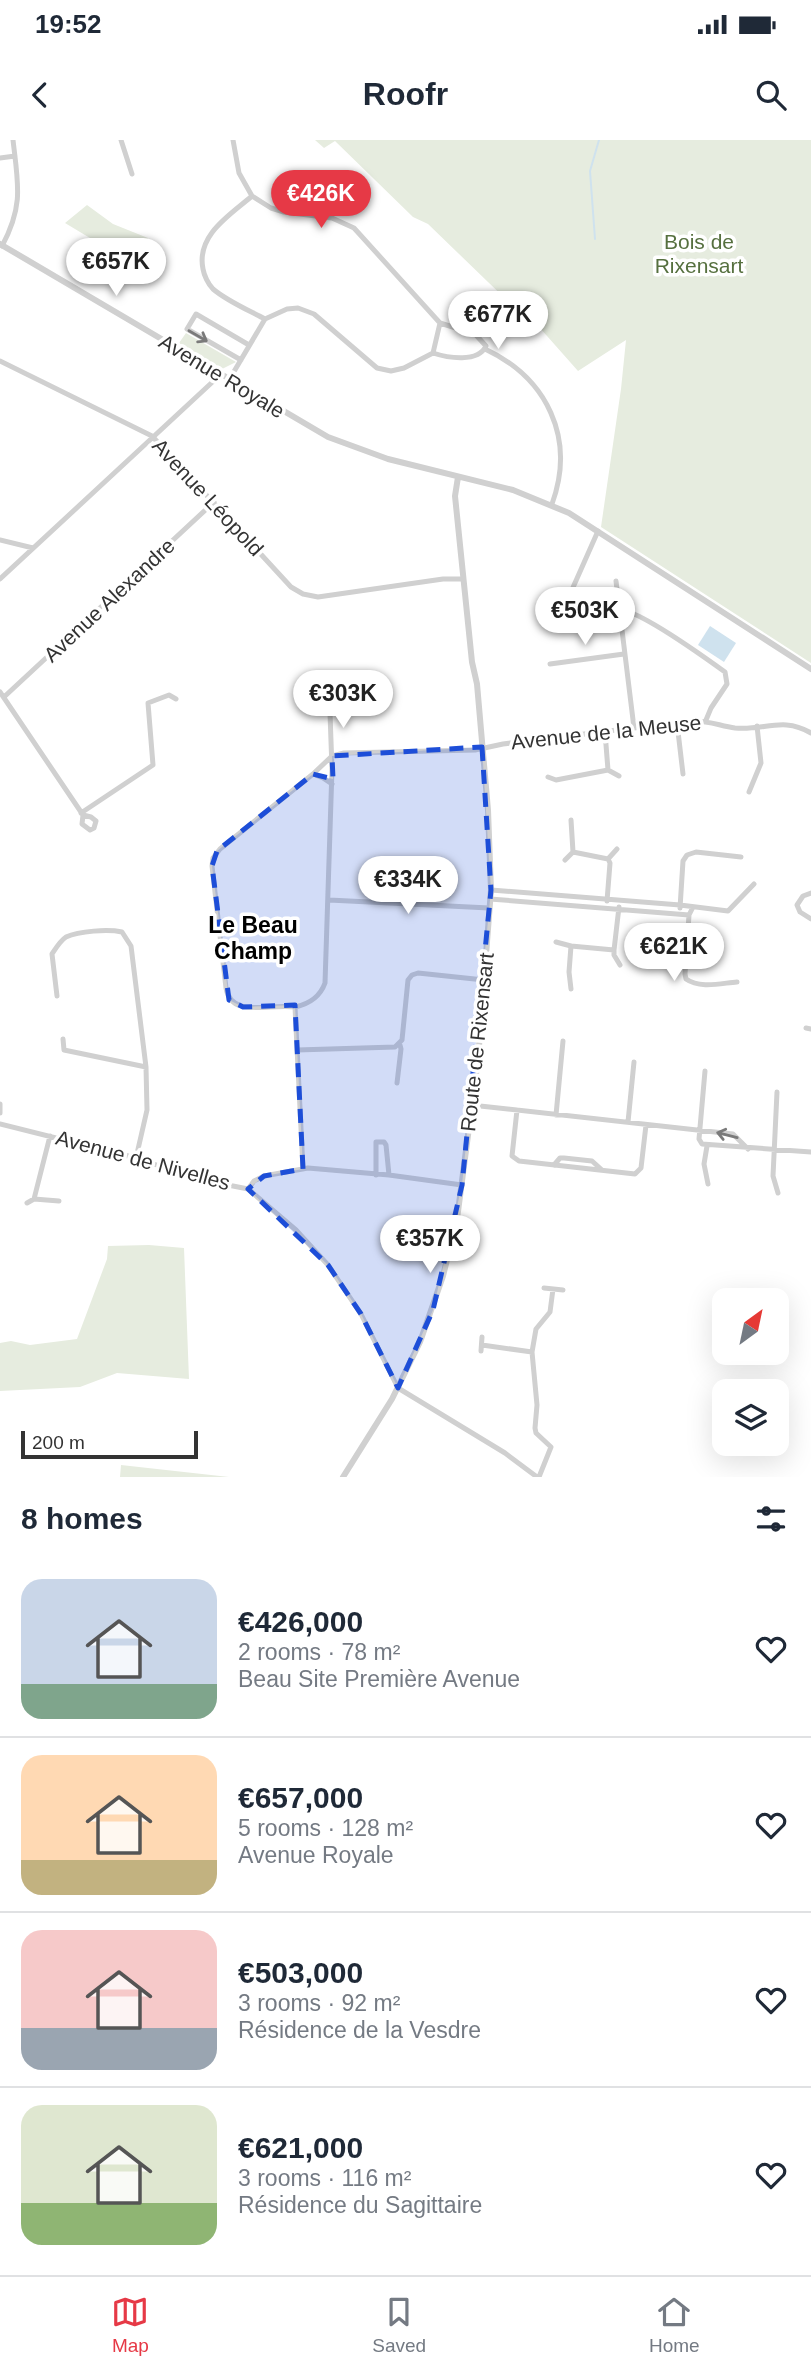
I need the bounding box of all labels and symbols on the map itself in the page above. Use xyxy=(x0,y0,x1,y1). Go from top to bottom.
pin: €426K xyxy=(272,171,370,230)
park label: Bois de Rixensart xyxy=(655,230,744,277)
pin: €657K xyxy=(67,239,165,298)
pin: €677K xyxy=(449,292,547,351)
one-way arrow xyxy=(188,329,208,343)
street label: Avenue Royale xyxy=(155,330,289,422)
street label: Avenue Léopold xyxy=(148,434,268,560)
street label: Avenue Alexandre xyxy=(39,534,179,666)
pin: €503K xyxy=(536,588,634,647)
pin: €303K xyxy=(294,670,392,730)
street label: Avenue de la Meuse xyxy=(510,711,702,753)
pin: €334K xyxy=(359,856,457,916)
district label: Le Beau Champ xyxy=(208,912,298,964)
pin: €621K xyxy=(625,924,723,983)
street label: Route de Rixensart xyxy=(456,951,498,1133)
street label: Avenue de Nivelles xyxy=(53,1126,233,1194)
one-way arrow xyxy=(716,1128,739,1141)
pin: €357K xyxy=(381,1216,479,1275)
north arrow xyxy=(712,1288,789,1365)
scale bar xyxy=(21,1428,198,1460)

